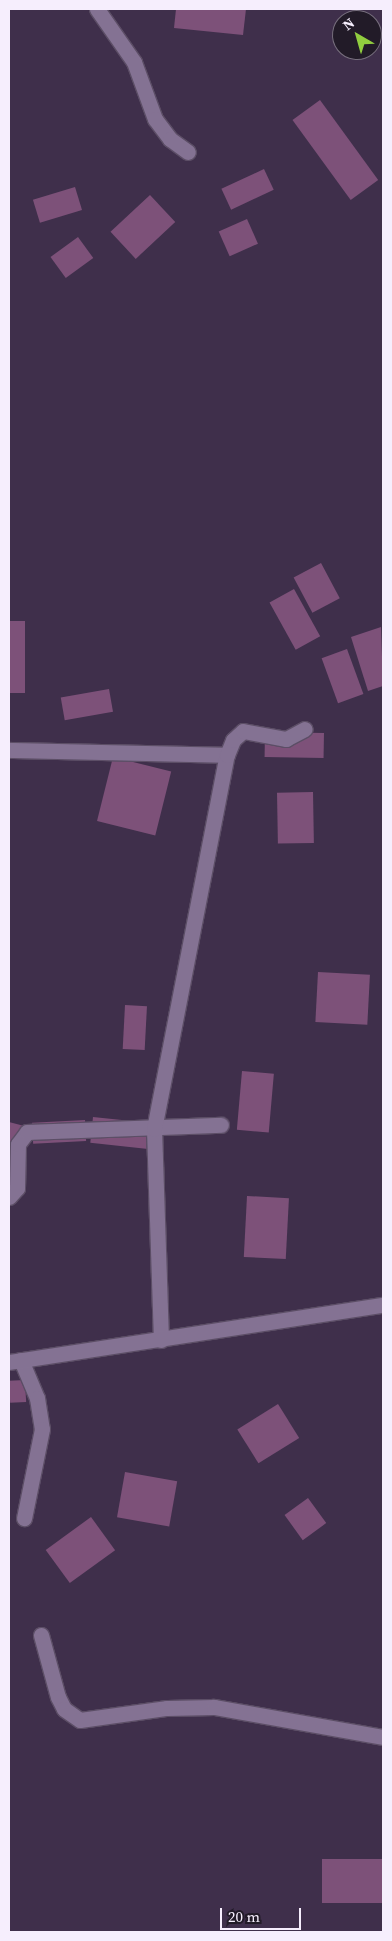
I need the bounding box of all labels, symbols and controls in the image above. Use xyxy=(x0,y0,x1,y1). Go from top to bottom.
north arrow xyxy=(332,10,382,60)
text: N xyxy=(338,13,359,35)
scale bar xyxy=(222,1898,303,1930)
text: 20 m xyxy=(228,1906,260,1927)

